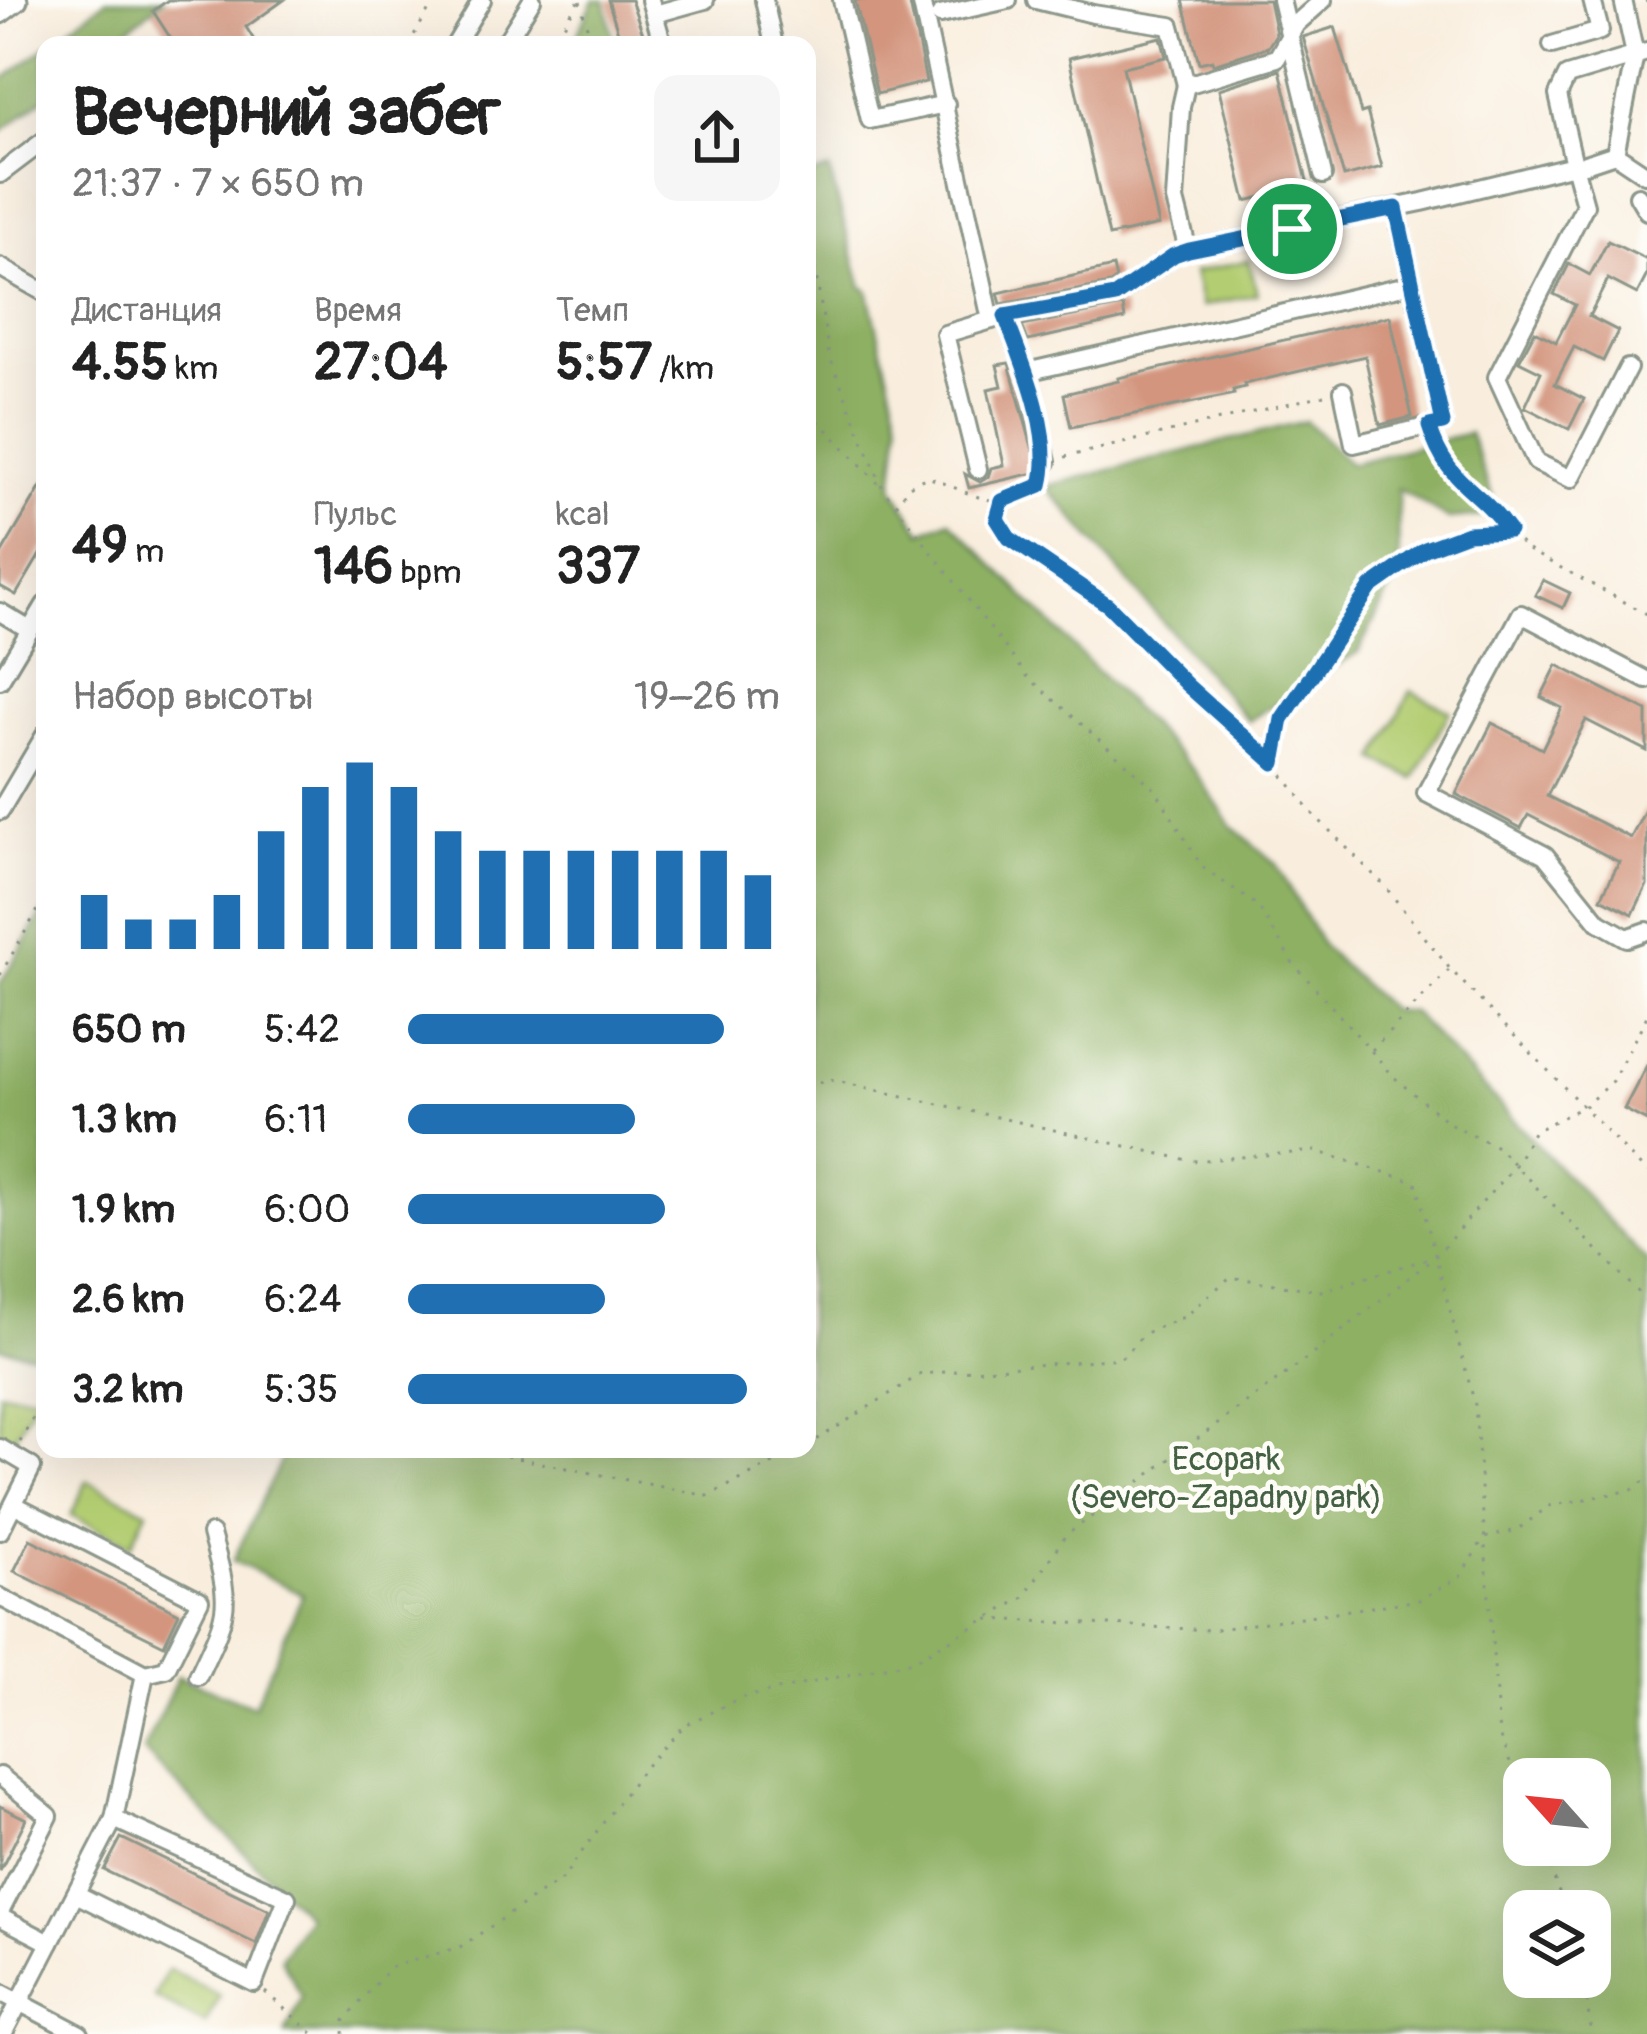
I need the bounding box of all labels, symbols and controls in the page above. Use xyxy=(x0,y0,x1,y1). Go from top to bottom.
text: Вечерний забег xyxy=(72,72,501,155)
button: share xyxy=(654,75,780,201)
text: 21:37 · 7 × 650 m xyxy=(72,159,364,208)
pin xyxy=(1241,178,1343,280)
icon: arrive xyxy=(1259,196,1325,262)
text: Дистанция xyxy=(72,290,222,331)
text: Время xyxy=(314,290,402,331)
text: Темп xyxy=(556,290,629,331)
text: 4.55 xyxy=(72,331,168,395)
text: 27:04 xyxy=(314,331,448,395)
text: 5:57 xyxy=(556,331,652,395)
text: km xyxy=(168,348,218,389)
text: /km xyxy=(652,348,714,389)
text: Пульс xyxy=(314,494,397,535)
text: kcal xyxy=(556,494,610,535)
text: 49 xyxy=(72,514,128,578)
text: m xyxy=(128,531,164,572)
text: 146 xyxy=(314,535,393,599)
text: 337 xyxy=(556,535,640,599)
text: bpm xyxy=(393,552,461,593)
text: Набор высоты xyxy=(72,672,314,721)
text: 19–26 m xyxy=(634,672,780,721)
text: 650 m xyxy=(72,1005,186,1054)
text: 5:42 xyxy=(264,1005,340,1054)
text: 1.3 km xyxy=(72,1095,177,1144)
text: 6:11 xyxy=(264,1095,328,1144)
text: 1.9 km xyxy=(72,1185,175,1234)
text: 6:00 xyxy=(264,1185,350,1234)
text: 2.6 km xyxy=(72,1275,184,1324)
text: 6:24 xyxy=(264,1275,342,1324)
text: 3.2 km xyxy=(72,1365,183,1414)
text: 5:35 xyxy=(264,1365,338,1414)
park label: Ecopark (Severo-Zapadny park) xyxy=(1070,1439,1382,1518)
north arrow xyxy=(1503,1758,1611,1866)
map controls xyxy=(1503,1758,1611,1998)
button: layers xyxy=(1503,1890,1611,1998)

